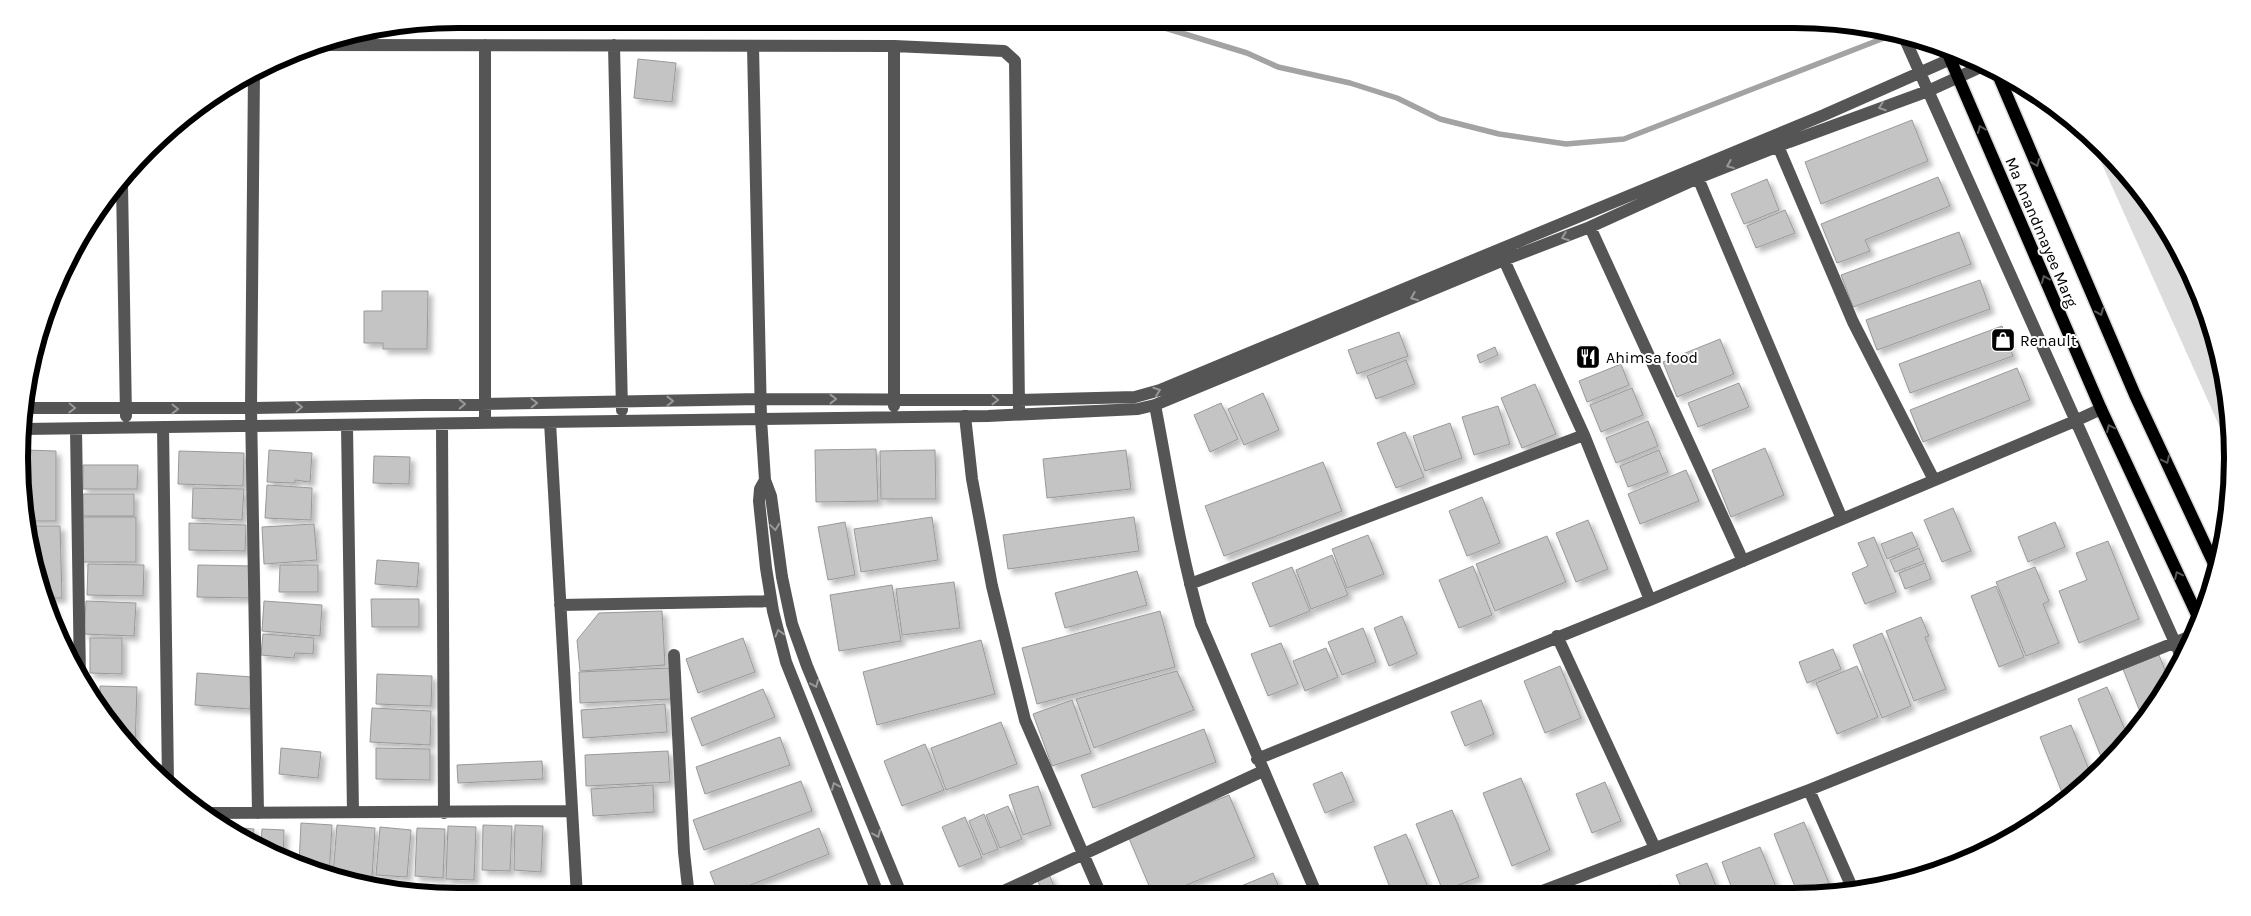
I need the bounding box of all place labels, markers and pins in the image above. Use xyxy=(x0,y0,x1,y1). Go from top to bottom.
shop icon: Renault xyxy=(1990,327,2016,353)
place label: Renault xyxy=(2020,331,2077,350)
restaurant icon: Ahimsa food xyxy=(1575,344,1601,370)
place label: Ahimsa food xyxy=(1606,348,1698,367)

